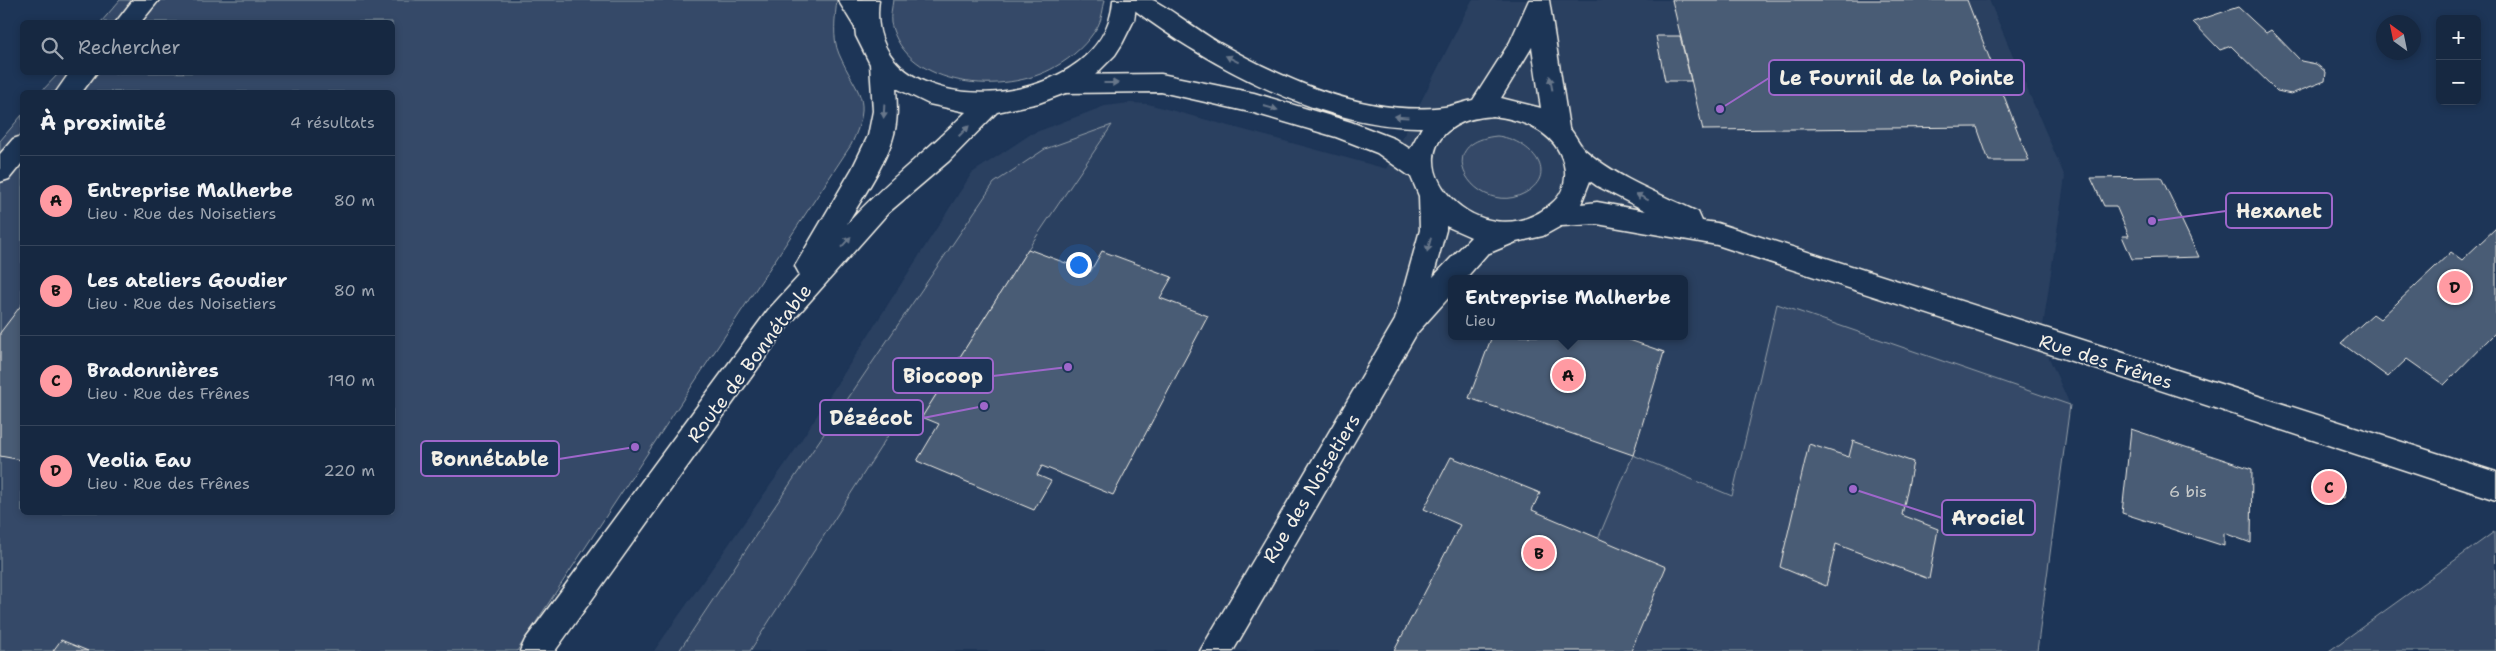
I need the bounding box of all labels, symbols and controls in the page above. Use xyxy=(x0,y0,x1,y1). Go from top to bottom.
north arrow xyxy=(2376,15,2421,60)
map controls xyxy=(2436,15,2481,105)
button: + xyxy=(2436,15,2481,60)
search box xyxy=(20,20,395,75)
icon: search xyxy=(38,34,66,62)
text: Rechercher xyxy=(78,35,181,60)
one-way arrow xyxy=(1225,55,1240,63)
callout: Le Fournil de la Pointe xyxy=(1769,60,2024,95)
button: − xyxy=(2436,60,2481,105)
text: Le Fournil de la Pointe xyxy=(1779,65,2015,91)
one-way arrow xyxy=(1546,75,1554,91)
one-way arrow xyxy=(1103,79,1119,87)
one-way arrow xyxy=(879,103,887,119)
one-way arrow xyxy=(1263,105,1278,113)
text: À proximité xyxy=(40,109,166,137)
text: 4 résultats xyxy=(290,112,375,133)
one-way arrow xyxy=(1393,112,1409,120)
one-way arrow xyxy=(958,125,970,137)
text: Entreprise Malherbe xyxy=(87,178,293,203)
text: A xyxy=(50,190,62,211)
text: 80 m xyxy=(334,190,375,211)
one-way arrow xyxy=(1635,193,1650,201)
callout: Hexanet xyxy=(2226,193,2332,228)
text: Hexanet xyxy=(2236,198,2322,224)
text: Lieu · Rue des Noisetiers xyxy=(87,203,276,224)
one-way arrow xyxy=(840,237,852,249)
one-way arrow xyxy=(1424,238,1432,253)
your location xyxy=(1066,252,1092,278)
text: Les ateliers Goudier xyxy=(87,268,287,293)
pin: D xyxy=(2439,268,2471,306)
popup xyxy=(1448,275,1688,340)
street label: Route de Bonnétable xyxy=(682,279,817,448)
text: B xyxy=(51,280,61,301)
text: 80 m xyxy=(334,280,375,301)
text: Entreprise Malherbe xyxy=(1465,285,1671,310)
text: Lieu · Rue des Noisetiers xyxy=(87,293,276,314)
text: Lieu xyxy=(1465,310,1496,331)
street label: Rue des Frênes xyxy=(2036,328,2176,395)
pin: A xyxy=(1552,356,1584,394)
text: Bradonnières xyxy=(87,358,219,383)
callout: Biocoop xyxy=(893,358,993,393)
text: Biocoop xyxy=(903,363,983,389)
text: C xyxy=(51,370,61,391)
text: 190 m xyxy=(328,370,375,391)
text: Lieu · Rue des Frênes xyxy=(87,383,250,404)
callout: Dézécot xyxy=(820,400,923,435)
text: Dézécot xyxy=(830,405,913,431)
street label: Rue des Noisetiers xyxy=(1257,409,1366,568)
callout: Bonnétable xyxy=(421,441,559,476)
text: Bonnétable xyxy=(431,446,549,472)
text: Veolia Eau xyxy=(87,448,192,473)
text: D xyxy=(50,460,62,481)
text: 220 m xyxy=(323,460,375,481)
pin: C xyxy=(2313,468,2345,506)
text: Lieu · Rue des Frênes xyxy=(87,473,250,494)
house number: 6 bis xyxy=(2169,481,2207,502)
callout: Arociel xyxy=(1942,500,2035,535)
text: Arociel xyxy=(1951,505,2025,531)
pin: B xyxy=(1523,534,1555,572)

